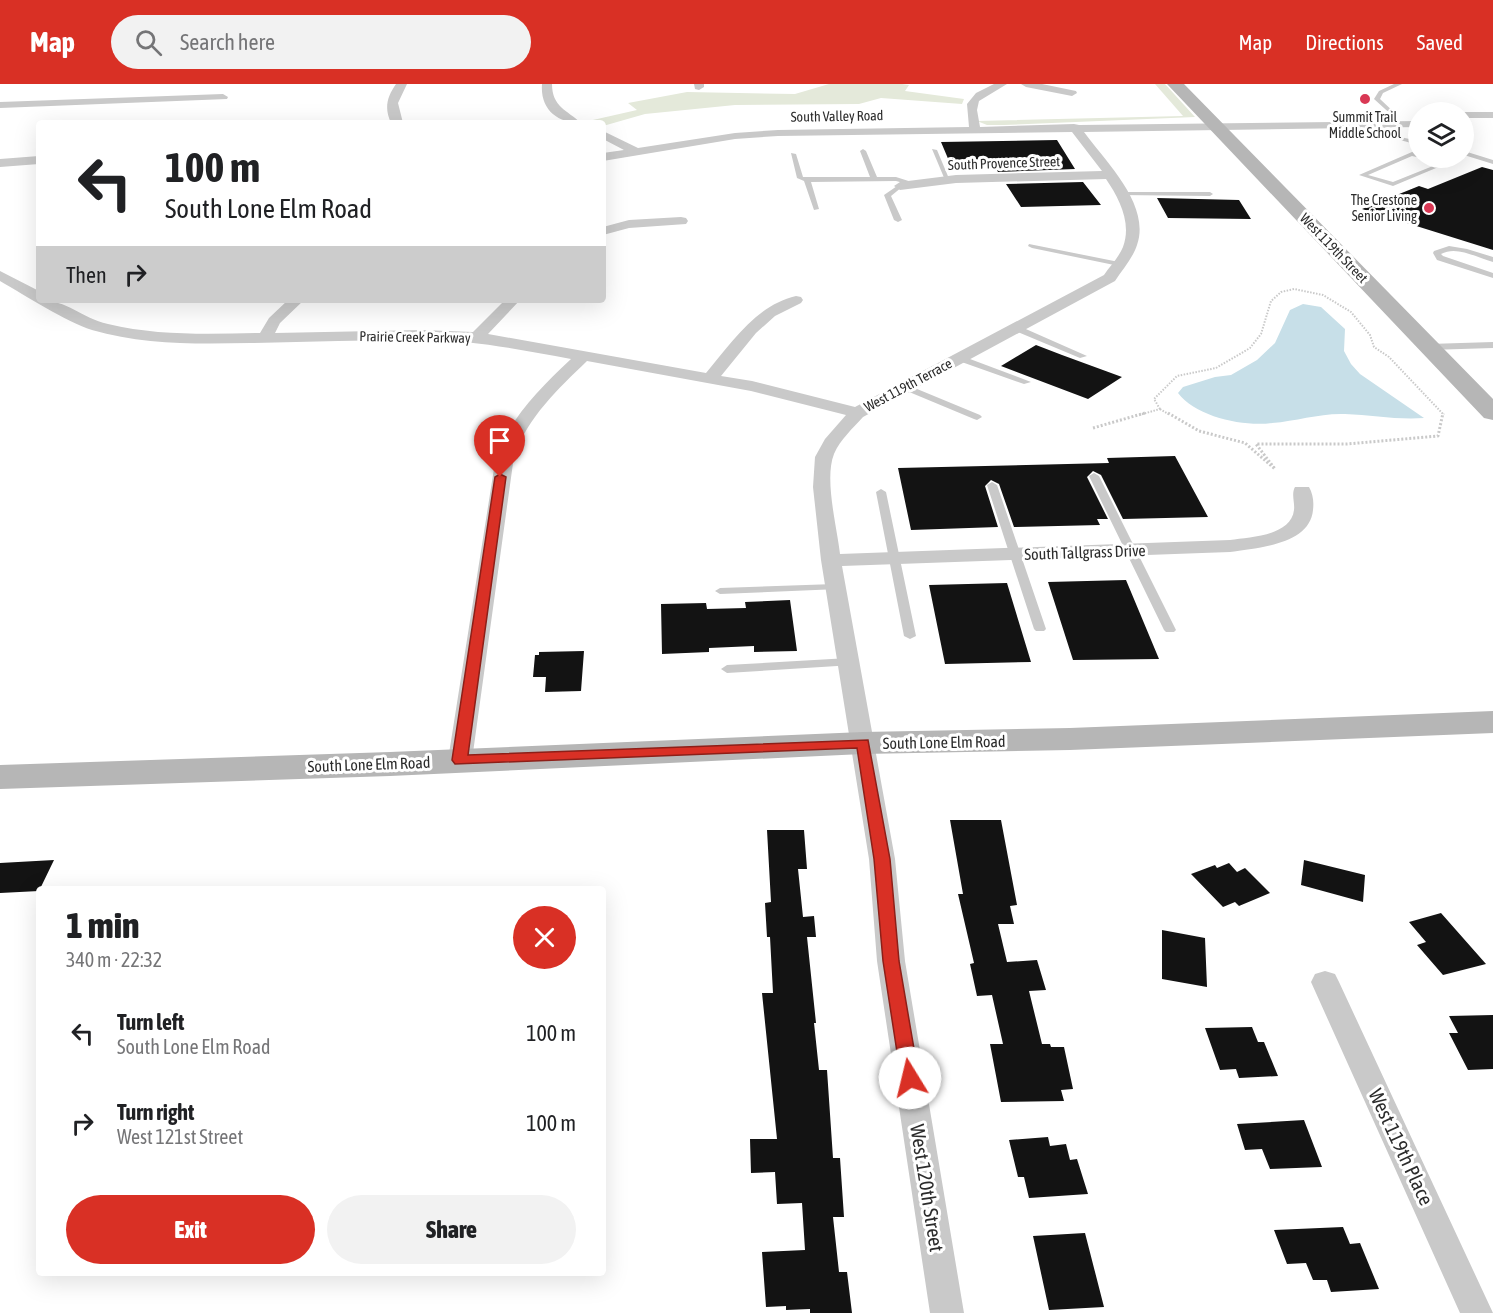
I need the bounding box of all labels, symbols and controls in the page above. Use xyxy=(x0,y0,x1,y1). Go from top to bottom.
search box xyxy=(111,15,531,69)
text: Map xyxy=(30,26,75,58)
icon: search xyxy=(132,26,165,59)
text: Search here xyxy=(180,29,275,55)
text: Map xyxy=(1238,30,1272,54)
text: Directions xyxy=(1305,30,1384,54)
text: Saved xyxy=(1417,30,1463,54)
marker: Summit Trail Middle School xyxy=(1358,92,1372,106)
map controls xyxy=(1408,102,1474,168)
button: layers xyxy=(1408,102,1474,168)
street label: South Valley Road xyxy=(790,107,884,125)
place label: Summit Trail Middle School xyxy=(1329,109,1402,141)
text: 100 m xyxy=(165,143,260,191)
icon: left xyxy=(66,144,144,222)
street label: South Provence Street xyxy=(948,153,1060,173)
place label: The Crestone Senior Living xyxy=(1351,192,1417,224)
text: South Lone Elm Road xyxy=(165,193,372,224)
marker: The Crestone Senior Living xyxy=(1422,201,1436,215)
street label: West 119th Street xyxy=(1297,210,1371,286)
icon: right xyxy=(119,258,152,291)
text: Then xyxy=(66,262,107,288)
street label: Prairie Creek Parkway xyxy=(359,328,471,346)
street label: West 119th Terrace xyxy=(861,355,955,415)
pin xyxy=(474,415,525,477)
icon: arrive xyxy=(483,424,516,457)
street label: South Tallgrass Drive xyxy=(1024,541,1146,564)
street label: South Lone Elm Road xyxy=(882,732,1006,752)
street label: South Lone Elm Road xyxy=(307,753,431,775)
text: 1 min xyxy=(66,904,140,946)
button: close xyxy=(513,906,576,969)
text: 340 m · 22:32 xyxy=(66,948,162,971)
text: Turn left xyxy=(117,1009,184,1035)
icon: left xyxy=(66,1017,99,1050)
text: 100 m xyxy=(526,1020,576,1046)
text: South Lone Elm Road xyxy=(117,1035,270,1058)
position arrow xyxy=(878,1046,942,1110)
street label: West 119th Place xyxy=(1364,1085,1438,1209)
text: Turn right xyxy=(117,1099,194,1125)
icon: right xyxy=(66,1107,99,1140)
text: 100 m xyxy=(526,1110,576,1136)
street label: West 120th Street xyxy=(906,1123,949,1254)
text: West 121st Street xyxy=(117,1125,243,1148)
button: Exit xyxy=(66,1195,315,1264)
button: Share xyxy=(327,1195,576,1264)

